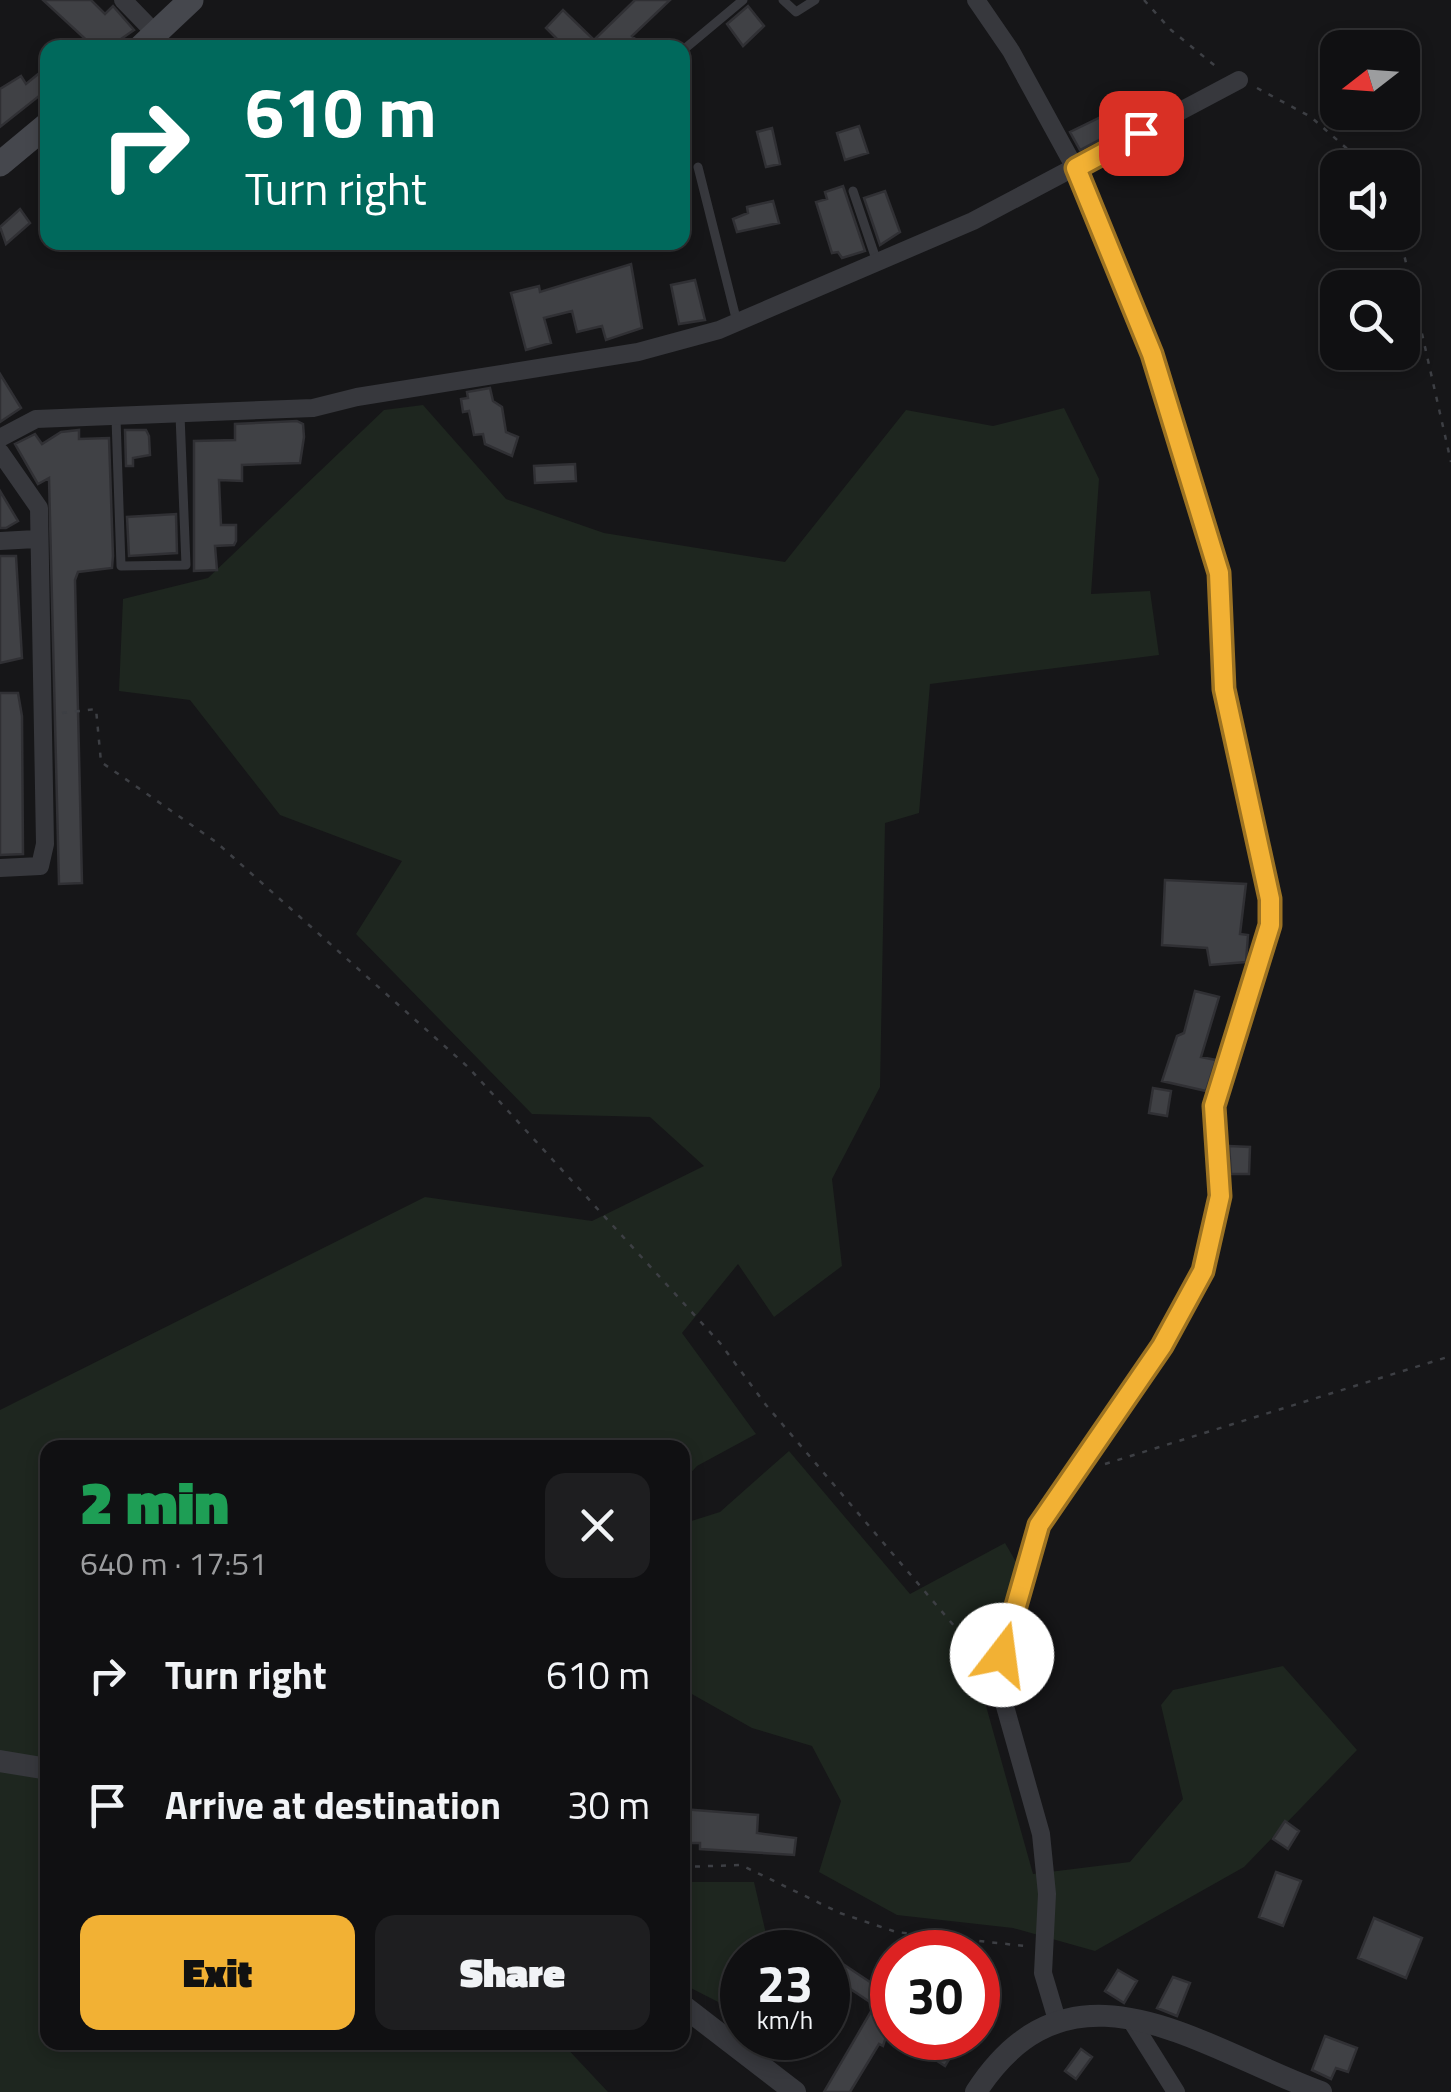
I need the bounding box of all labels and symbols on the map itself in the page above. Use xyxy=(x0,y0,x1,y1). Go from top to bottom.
north arrow xyxy=(1320,30,1420,130)
pin xyxy=(1099,91,1184,176)
position arrow xyxy=(950,1603,1054,1707)
speed limit sign: 30 xyxy=(870,1930,1000,2060)

